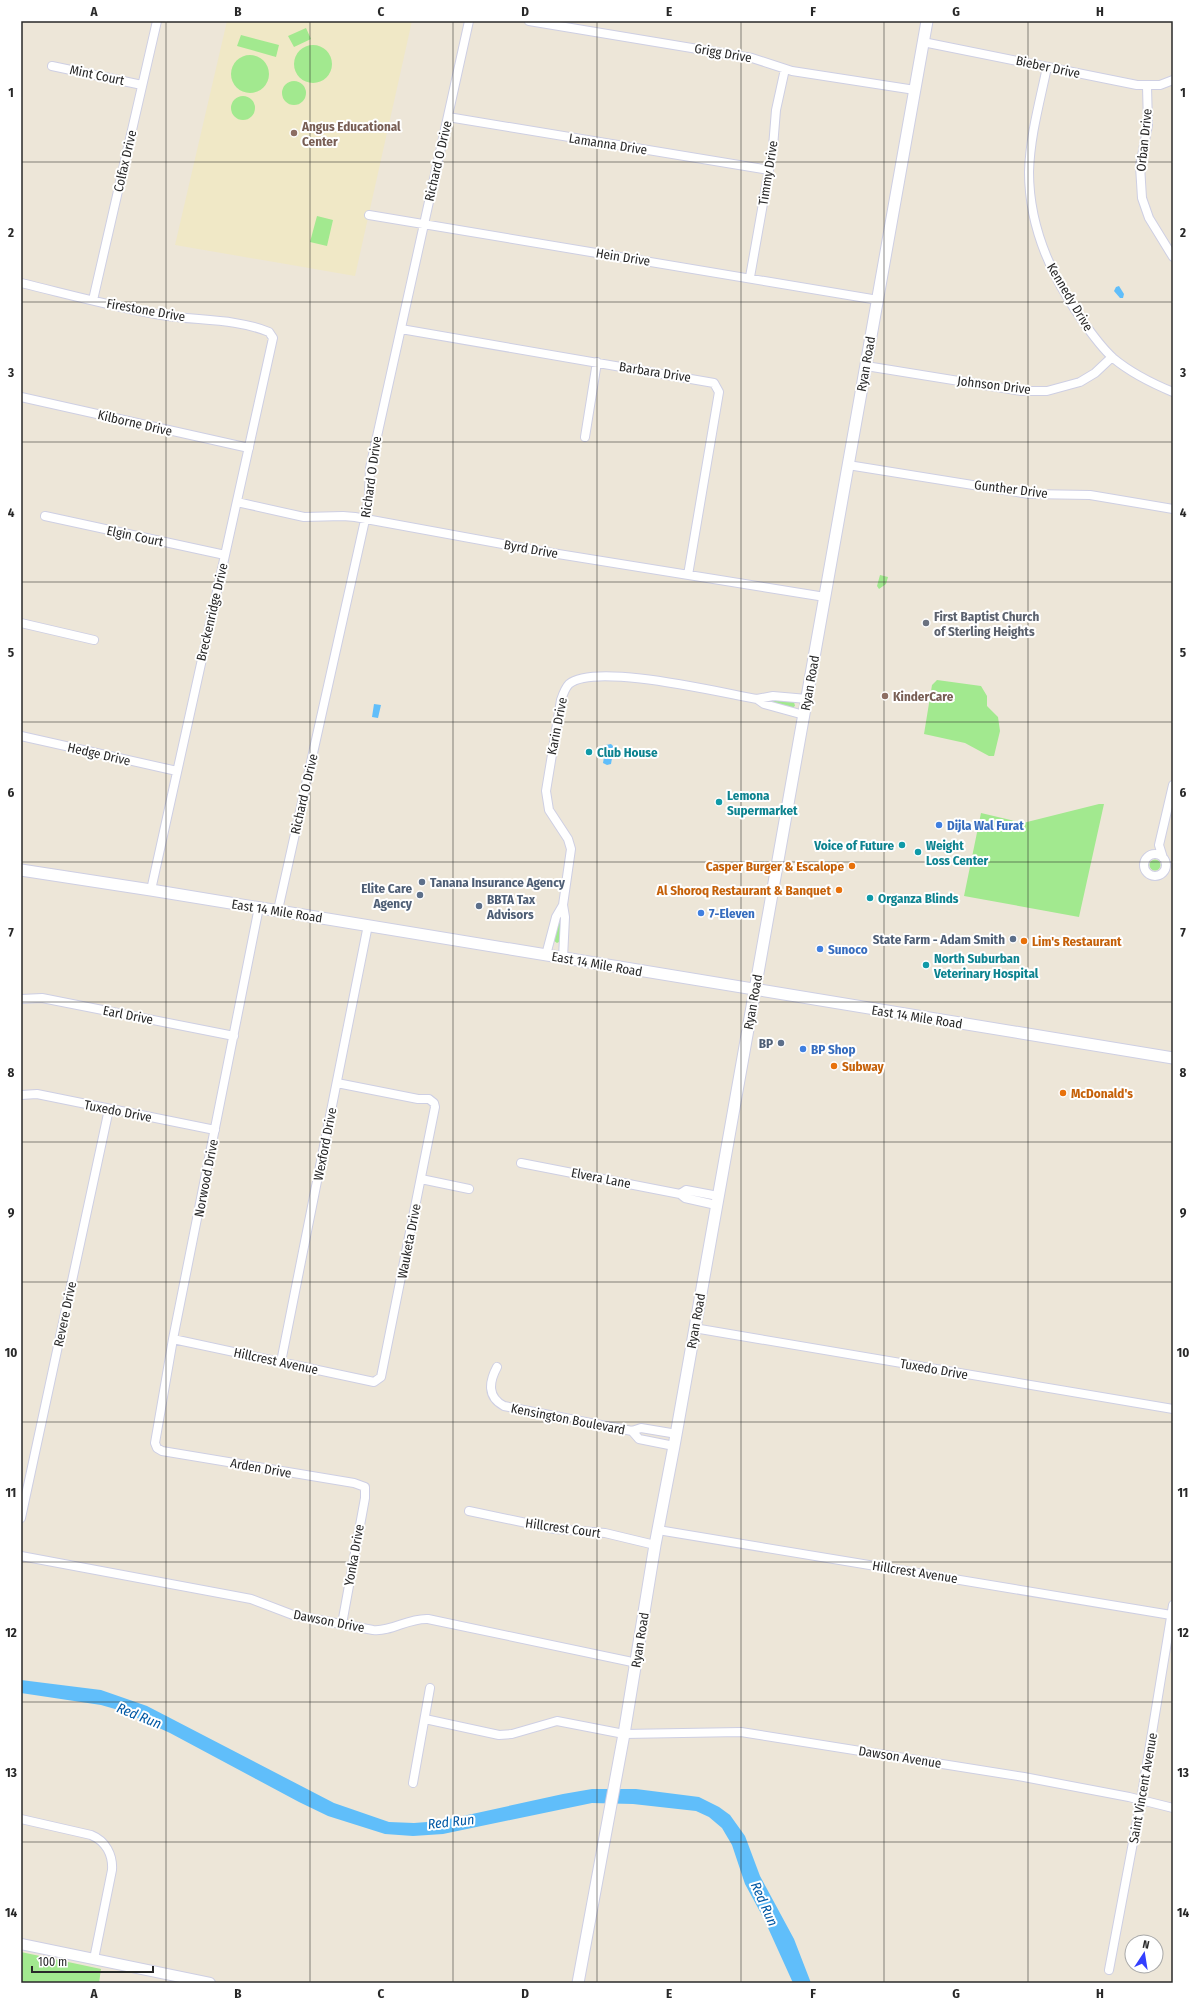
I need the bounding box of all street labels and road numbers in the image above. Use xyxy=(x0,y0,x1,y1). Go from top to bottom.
street label: Grigg Drive xyxy=(693,41,753,65)
street label: Bieber Drive xyxy=(1015,53,1081,81)
street label: Mint Court xyxy=(68,62,126,88)
street label: Orban Drive xyxy=(1133,108,1155,172)
street label: Richard O Drive xyxy=(421,119,455,203)
street label: Colfax Drive xyxy=(111,129,139,193)
street label: Lamanna Drive xyxy=(568,130,648,158)
street label: Timmy Drive xyxy=(755,139,781,207)
street label: Hein Drive xyxy=(595,245,651,269)
street label: Kennedy Drive xyxy=(1044,260,1096,334)
street label: Firestone Drive xyxy=(106,296,186,324)
street label: Ryan Road xyxy=(854,335,878,393)
street label: Barbara Drive xyxy=(618,359,692,385)
street label: Johnson Drive xyxy=(956,373,1032,397)
street label: Kilborne Drive xyxy=(96,407,174,439)
street label: Richard O Drive xyxy=(358,435,384,519)
street label: Gunther Drive xyxy=(973,477,1049,501)
street label: Elgin Court xyxy=(105,523,165,549)
street label: Byrd Drive xyxy=(503,537,559,561)
street label: Breckenridge Drive xyxy=(193,562,231,662)
street label: Ryan Road xyxy=(798,654,822,712)
street label: Karin Drive xyxy=(544,696,570,756)
street label: Hedge Drive xyxy=(66,739,132,769)
street label: Richard O Drive xyxy=(287,752,321,836)
street label: East 14 Mile Road xyxy=(230,896,324,926)
street label: East 14 Mile Road xyxy=(550,949,644,979)
street label: Ryan Road xyxy=(741,973,765,1031)
street label: East 14 Mile Road xyxy=(870,1002,964,1032)
street label: Earl Drive xyxy=(102,1003,154,1027)
street label: Tuxedo Drive xyxy=(83,1097,153,1125)
street label: Wexford Drive xyxy=(311,1106,339,1182)
street label: Norwood Drive xyxy=(191,1138,221,1218)
street label: Elvera Lane xyxy=(570,1165,632,1191)
street label: Wauketa Drive xyxy=(394,1202,424,1280)
street label: Revere Drive xyxy=(51,1280,79,1348)
street label: Ryan Road xyxy=(684,1292,708,1350)
street label: Hillcrest Avenue xyxy=(232,1345,320,1377)
street label: Tuxedo Drive xyxy=(899,1356,969,1382)
street label: Kensington Boulevard xyxy=(510,1401,626,1437)
street label: Arden Drive xyxy=(229,1455,293,1481)
street label: Hillcrest Court xyxy=(524,1515,602,1541)
street label: Yonka Drive xyxy=(341,1523,367,1587)
street label: Hillcrest Avenue xyxy=(871,1558,959,1586)
street label: Dawson Drive xyxy=(292,1607,366,1635)
street label: Ryan Road xyxy=(628,1611,652,1669)
street label: Saint Vincent Avenue xyxy=(1126,1732,1160,1844)
street label: Dawson Avenue xyxy=(858,1743,942,1771)

